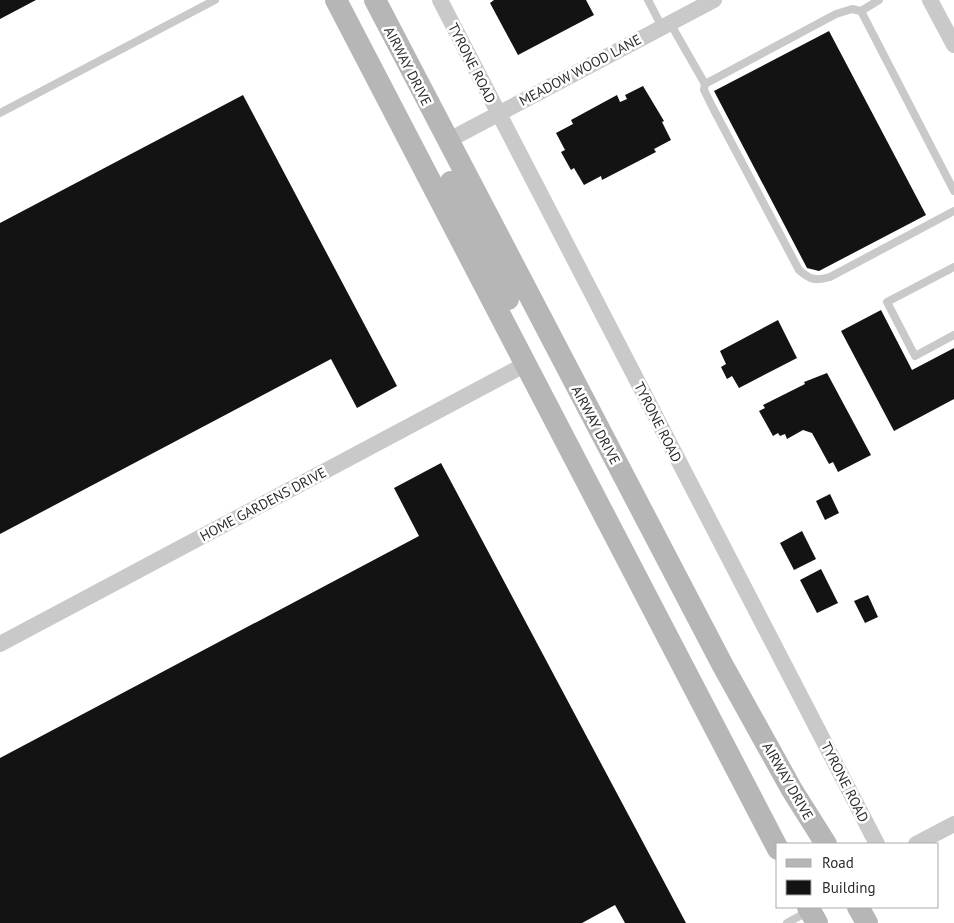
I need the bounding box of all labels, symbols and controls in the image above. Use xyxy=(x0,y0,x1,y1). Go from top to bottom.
street label: TYRONE ROAD xyxy=(444,20,500,106)
street label: AIRWAY DRIVE xyxy=(380,23,436,109)
street label: MEADOW WOOD LANE xyxy=(516,30,644,110)
street label: TYRONE ROAD xyxy=(630,379,686,465)
street label: AIRWAY DRIVE xyxy=(568,382,624,468)
street label: HOME GARDENS DRIVE xyxy=(197,463,329,545)
street label: AIRWAY DRIVE xyxy=(759,739,817,823)
street label: TYRONE ROAD xyxy=(817,739,873,825)
legend xyxy=(776,843,939,908)
text: Road xyxy=(822,853,854,872)
text: Building xyxy=(822,878,876,897)

